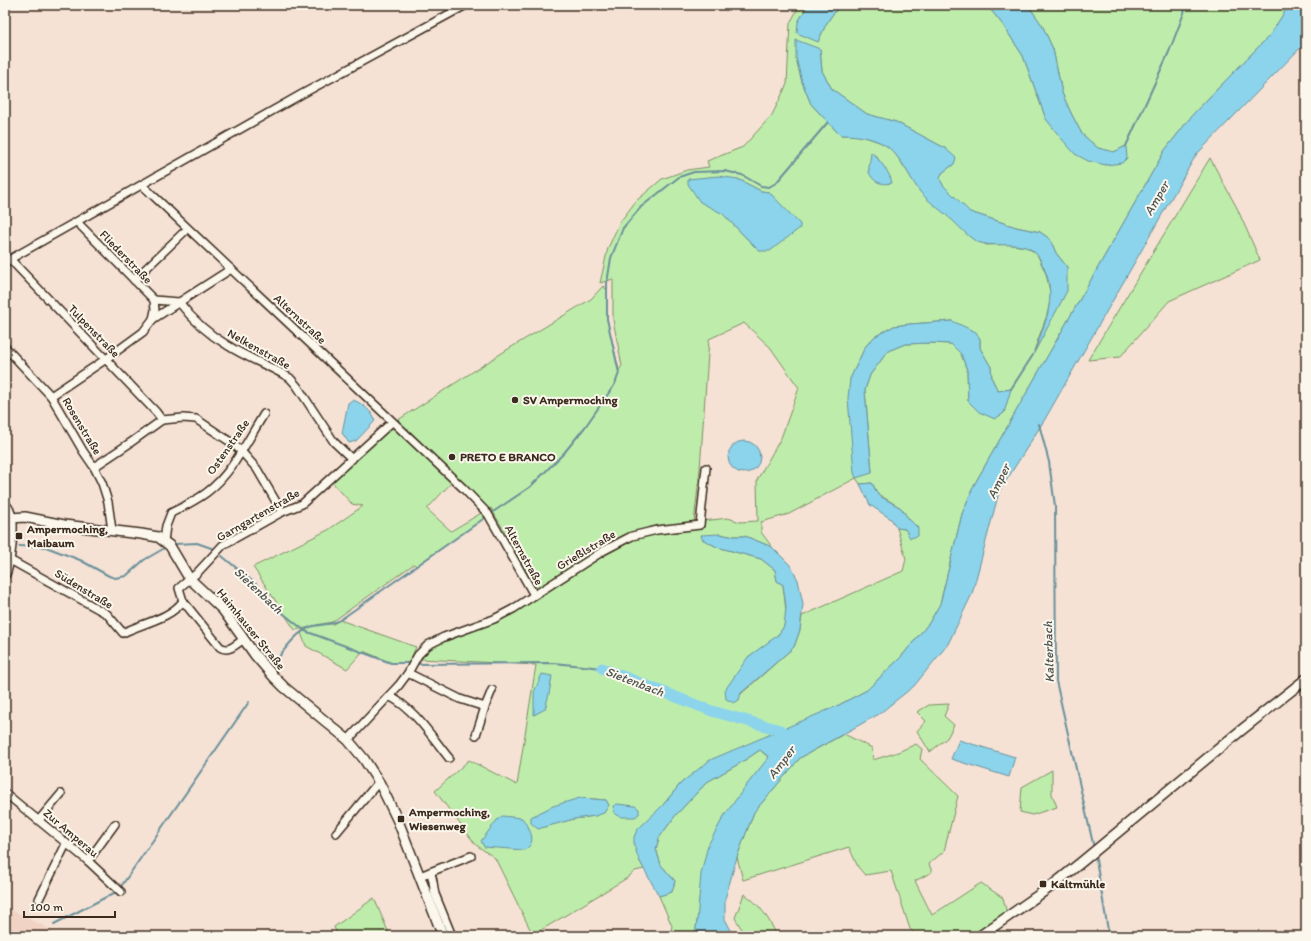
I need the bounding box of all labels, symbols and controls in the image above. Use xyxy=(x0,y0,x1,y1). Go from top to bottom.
water label: Amper xyxy=(1141,177,1173,218)
street label: Fliederstraße xyxy=(97,227,155,287)
street label: Alternstraße xyxy=(271,291,329,347)
street label: Tulpenstraße xyxy=(65,302,123,361)
street label: Nelkenstraße xyxy=(225,326,293,372)
place label: SV Ampermoching xyxy=(523,393,619,408)
street label: Rosenstraße xyxy=(59,395,105,457)
marker: SV Ampermoching xyxy=(510,395,520,405)
street label: Ostenstraße xyxy=(204,416,252,478)
place label: PRETO E BRANCO xyxy=(460,450,556,464)
marker: PRETO E BRANCO xyxy=(447,452,457,462)
water label: Amper xyxy=(984,460,1014,501)
street label: Garngartenstraße xyxy=(214,485,302,544)
place label: Ampermoching, Maibaum xyxy=(26,522,108,550)
street label: Alternstraße xyxy=(502,523,546,588)
street label: Grießlstraße xyxy=(554,527,618,573)
marker: Ampermoching, Maibaum xyxy=(14,531,24,541)
water label: Sietenbach xyxy=(231,564,286,617)
street label: Südenstraße xyxy=(52,566,116,612)
street label: Haimhauser Straße xyxy=(214,586,288,673)
water label: Kalterbach xyxy=(1040,621,1057,683)
water label: Sietenbach xyxy=(604,663,666,700)
water label: Amper xyxy=(764,742,800,782)
place label: Ampermoching, Wiesenweg xyxy=(408,805,490,834)
street label: Zur Amperau xyxy=(40,806,102,860)
marker: Ampermoching, Wiesenweg xyxy=(396,814,406,824)
place label: Kaltmühle xyxy=(1051,877,1105,891)
marker: Kaltmühle xyxy=(1038,879,1048,889)
scale bar xyxy=(24,893,115,919)
text: 100 m xyxy=(30,900,63,914)

